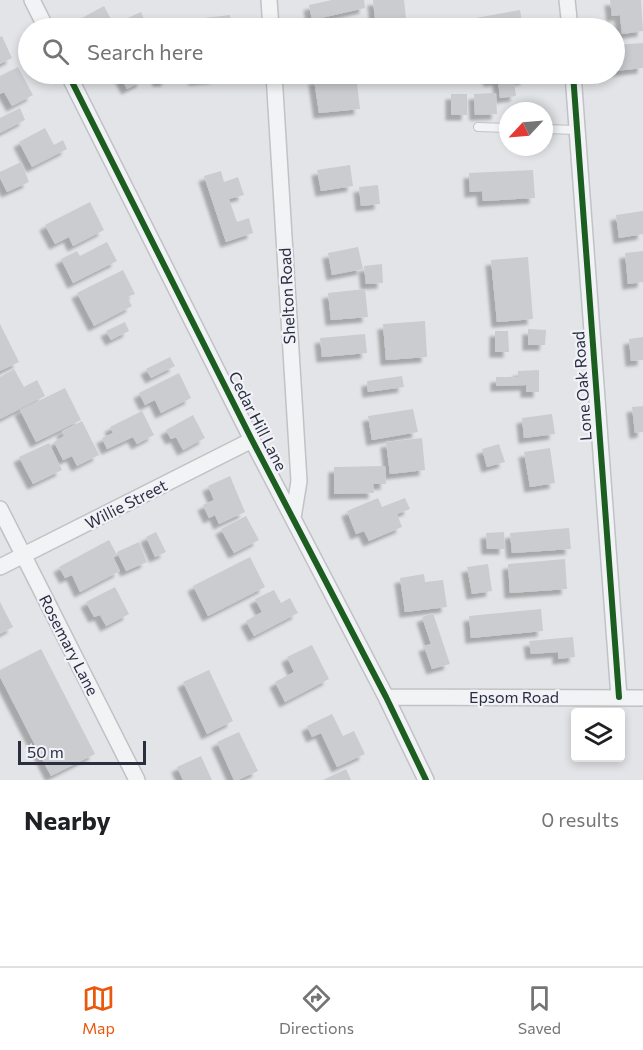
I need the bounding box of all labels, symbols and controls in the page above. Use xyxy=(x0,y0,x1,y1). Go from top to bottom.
search box xyxy=(18,18,625,84)
icon: search xyxy=(39,35,72,68)
text: Search here xyxy=(87,38,203,65)
north arrow xyxy=(499,102,553,156)
street label: Shelton Road xyxy=(274,247,299,345)
street label: Lone Oak Road xyxy=(568,331,595,442)
street label: Cedar Hill Lane xyxy=(225,368,292,474)
street label: Willie Street xyxy=(82,475,170,532)
street label: Rosemary Lane xyxy=(36,591,103,698)
street label: Epsom Road xyxy=(469,687,559,706)
map controls xyxy=(571,708,625,762)
button: layers xyxy=(571,708,625,762)
scale bar xyxy=(18,738,146,766)
text: 50 m xyxy=(27,742,64,761)
text: Nearby xyxy=(24,804,111,835)
text: 0 results xyxy=(541,807,619,831)
tab: Map xyxy=(82,982,115,1037)
tab: Directions xyxy=(279,982,354,1037)
tab: Saved xyxy=(518,982,561,1037)

